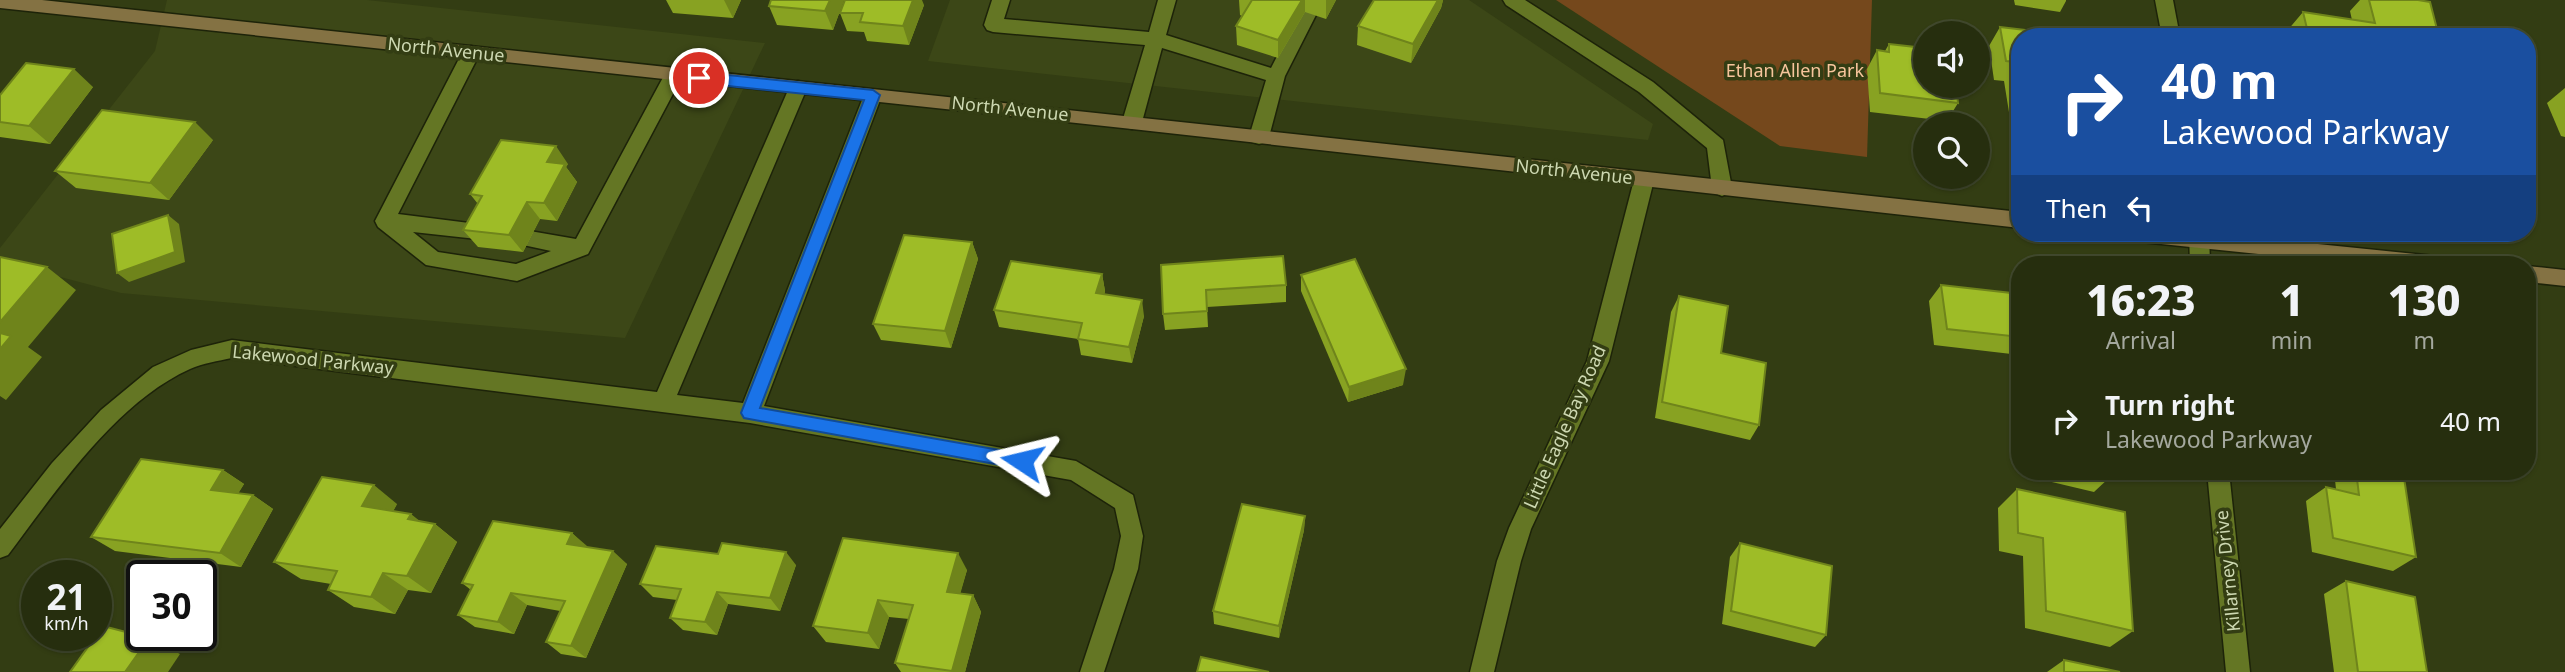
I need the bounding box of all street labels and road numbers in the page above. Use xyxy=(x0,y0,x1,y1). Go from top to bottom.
street label: North Avenue xyxy=(386,31,506,67)
street label: North Avenue xyxy=(950,90,1070,126)
street label: North Avenue xyxy=(1514,153,1634,189)
street label: Lakewood Parkway xyxy=(231,339,396,379)
street label: Little Eagle Bay Road xyxy=(1517,341,1611,512)
street label: Killarney Drive xyxy=(2209,509,2245,633)

